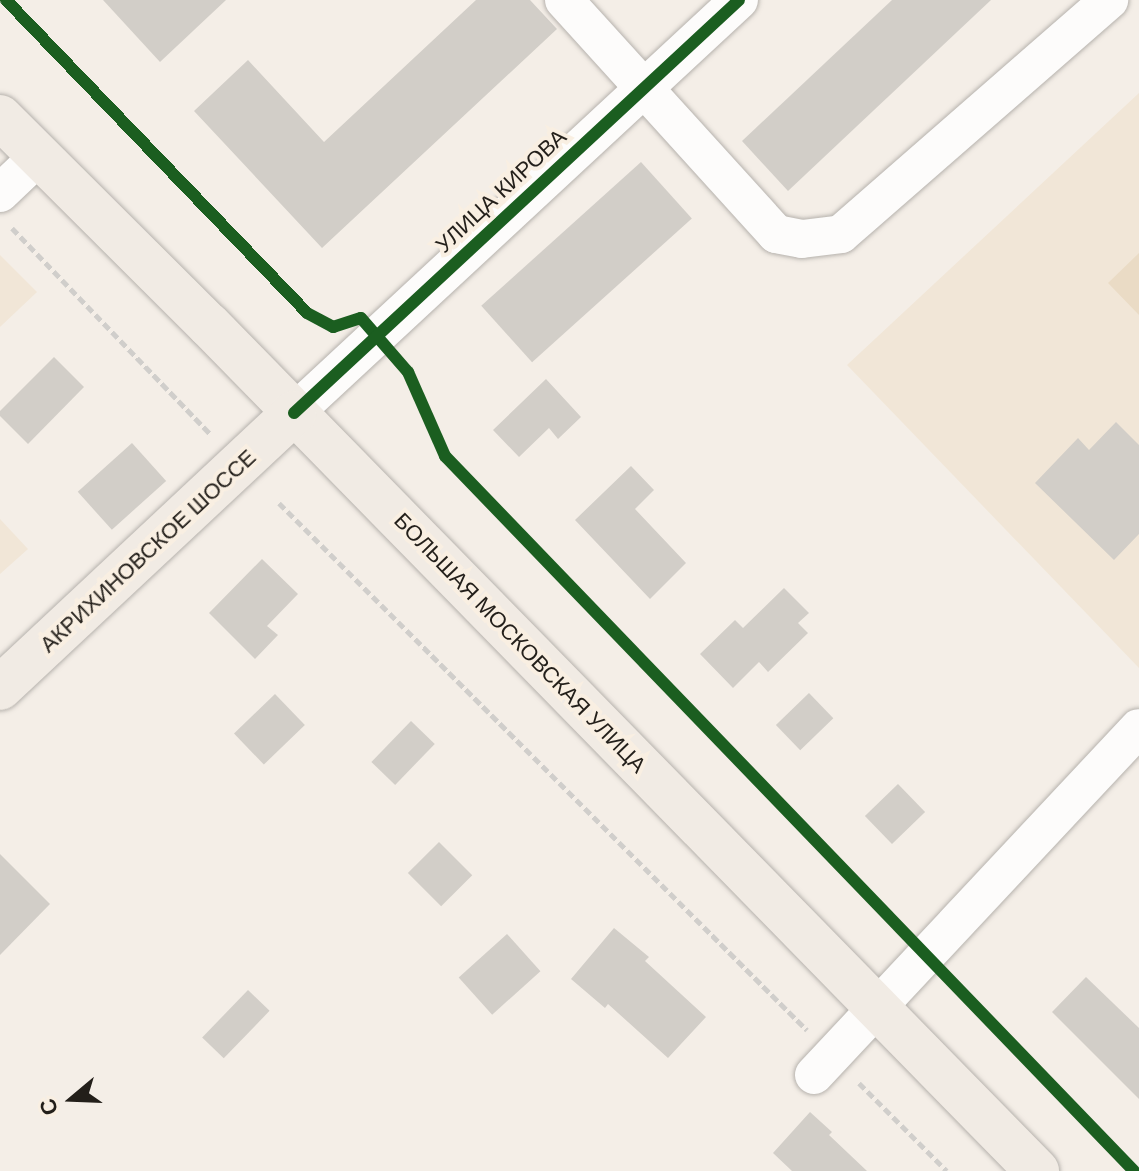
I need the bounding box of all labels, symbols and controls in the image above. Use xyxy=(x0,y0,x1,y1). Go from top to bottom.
street label: УЛИЦА КИРОВА xyxy=(430,124,572,258)
street label: АКРИХИНОВСКОЕ ШОССЕ xyxy=(35,444,261,658)
street label: БОЛЬШАЯ МОСКОВСКАЯ УЛИЦА xyxy=(389,508,651,778)
north arrow xyxy=(32,1059,112,1139)
text: С xyxy=(33,1095,65,1119)

